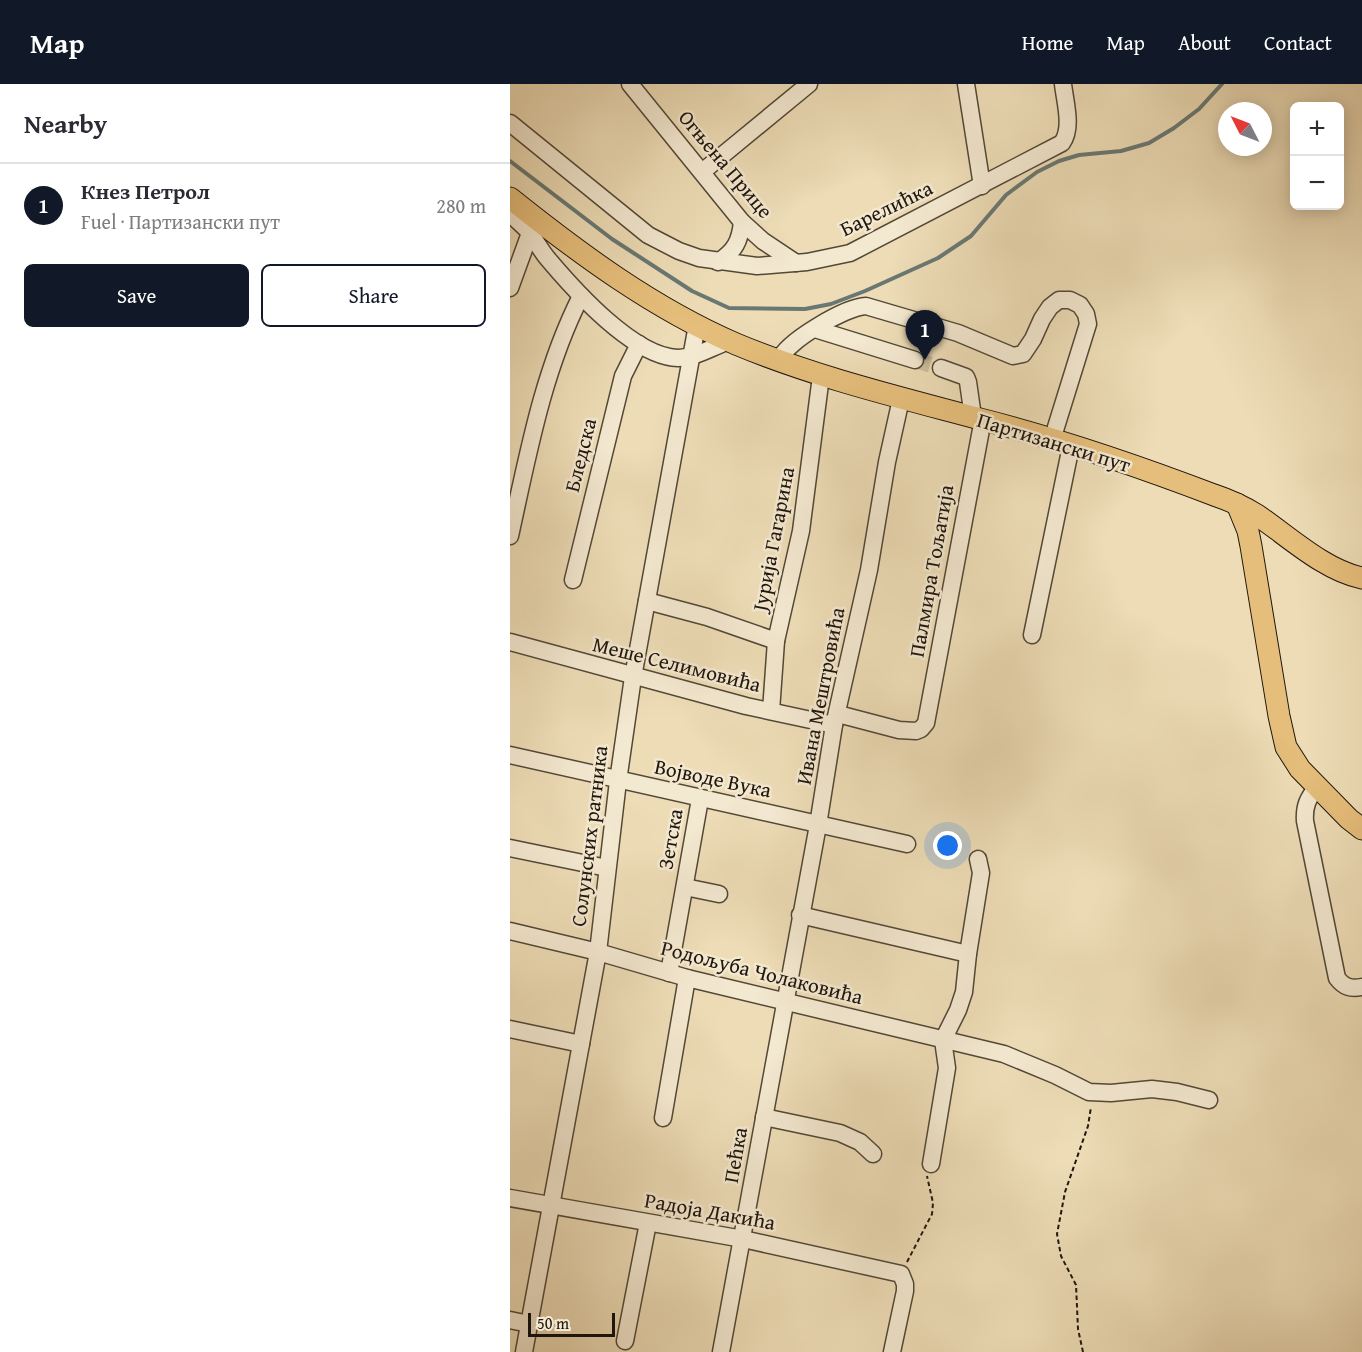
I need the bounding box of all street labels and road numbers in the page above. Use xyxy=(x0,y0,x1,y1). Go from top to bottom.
street label: Огњена Прице xyxy=(671,103,781,225)
street label: Барелићка xyxy=(834,172,938,244)
street label: Партизански пут xyxy=(973,404,1135,480)
street label: Бледска xyxy=(556,415,604,495)
street label: Јурија Гагарина xyxy=(743,464,802,617)
street label: Палмира Тољатија xyxy=(901,482,961,660)
street label: Ивана Мештровића xyxy=(788,605,852,787)
street label: Меше Селимовића xyxy=(590,628,764,700)
street label: Солунских ратника xyxy=(563,744,615,928)
street label: Војводе Вука xyxy=(652,750,774,806)
street label: Зетска xyxy=(649,806,691,872)
street label: Родољуба Чолаковића xyxy=(658,932,866,1012)
street label: Пећка xyxy=(715,1125,755,1185)
street label: Радоја Дакића xyxy=(642,1184,778,1238)

